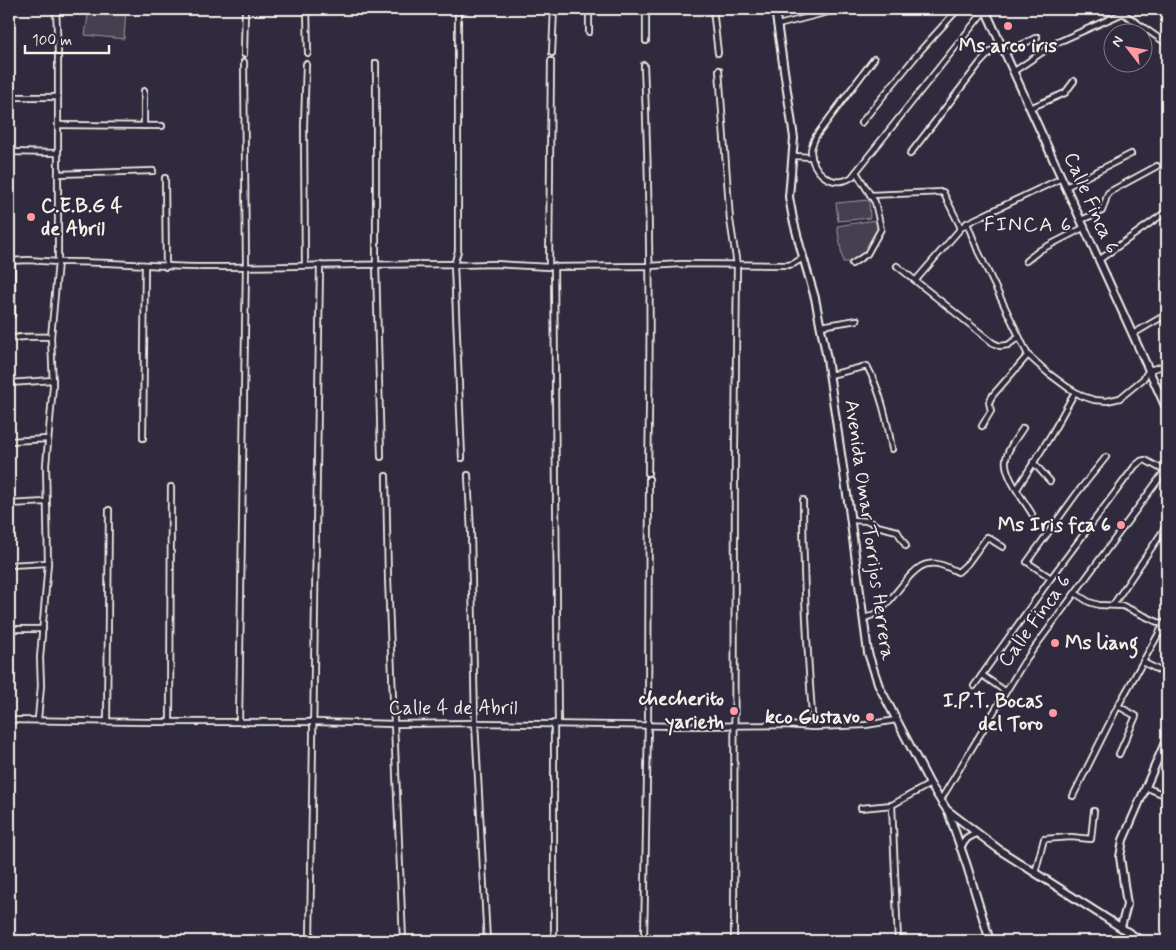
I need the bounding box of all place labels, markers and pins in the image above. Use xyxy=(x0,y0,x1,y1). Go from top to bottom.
marker: Ms arco iris xyxy=(1002,20,1014,32)
place label: Ms arco iris xyxy=(959,33,1057,60)
place label: C.E.B.G 4 de Abril xyxy=(41,193,123,243)
marker: C.E.B.G 4 de Abril xyxy=(25,211,37,223)
place label: Ms Iris fca 6 xyxy=(998,512,1111,539)
marker: Ms Iris fca 6 xyxy=(1115,519,1127,531)
place label: Ms liang xyxy=(1065,630,1138,659)
marker: Ms liang xyxy=(1049,637,1061,649)
place label: checherito yarieth xyxy=(637,686,724,736)
place label: I.P.T. Bocas del Toro xyxy=(943,688,1043,738)
place label: kco Gustavo xyxy=(765,704,860,731)
marker: checherito yarieth xyxy=(728,705,740,717)
marker: I.P.T. Bocas del Toro xyxy=(1047,707,1059,719)
marker: kco Gustavo xyxy=(864,711,876,723)

